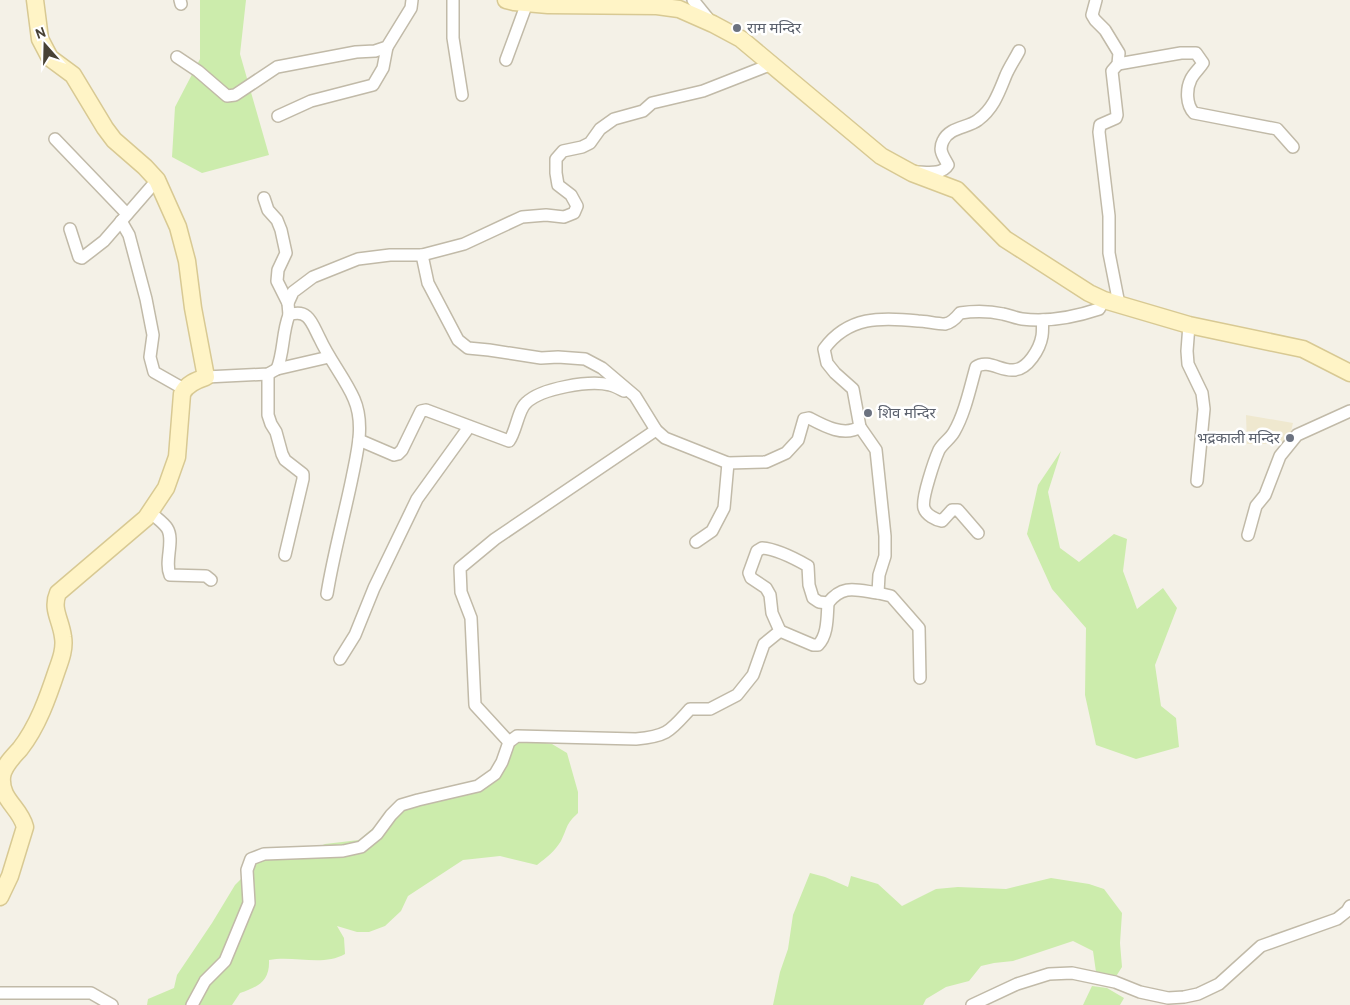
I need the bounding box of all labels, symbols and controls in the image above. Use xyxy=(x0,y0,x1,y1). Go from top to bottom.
north arrow xyxy=(20,20,70,70)
place label: राम मन्दिर xyxy=(747,20,802,39)
marker: राम मन्दिर xyxy=(731,22,743,34)
text: N xyxy=(33,24,49,44)
place label: शिव मन्दिर xyxy=(878,405,936,424)
marker: शिव मन्दिर xyxy=(862,407,874,419)
place label: भद्रकाली मन्दिर xyxy=(1197,430,1281,449)
marker: भद्रकाली मन्दिर xyxy=(1284,432,1296,444)

